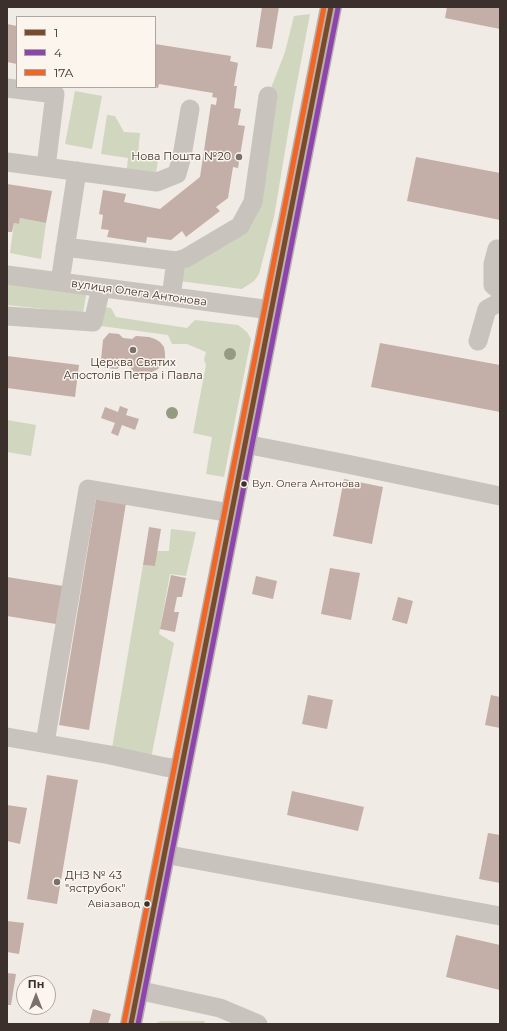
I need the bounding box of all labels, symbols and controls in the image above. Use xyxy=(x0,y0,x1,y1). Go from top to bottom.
legend xyxy=(16,16,156,88)
text: 1 xyxy=(54,25,58,40)
text: 4 xyxy=(54,45,62,60)
text: 17А xyxy=(54,65,74,80)
place label: Нова Пошта №20 xyxy=(131,150,231,164)
marker: Нова Пошта №20 xyxy=(234,152,244,162)
street label: вулиця Олега Антонова xyxy=(70,277,208,309)
marker: Церква Святих Апостолів Петра і Павла xyxy=(128,345,138,355)
place label: Церква Святих Апостолів Петра і Павла xyxy=(63,356,203,382)
place label: Вул. Олега Антонова xyxy=(252,478,360,490)
marker: Вул. Олега Антонова xyxy=(239,479,249,489)
place label: ДНЗ № 43 "яструбок" xyxy=(65,869,125,895)
marker: ДНЗ № 43 "яструбок" xyxy=(52,877,62,887)
place label: Авіазавод xyxy=(88,898,140,910)
marker: Авіазавод xyxy=(142,899,152,909)
north arrow xyxy=(16,975,56,1015)
text: Пн xyxy=(28,977,44,991)

